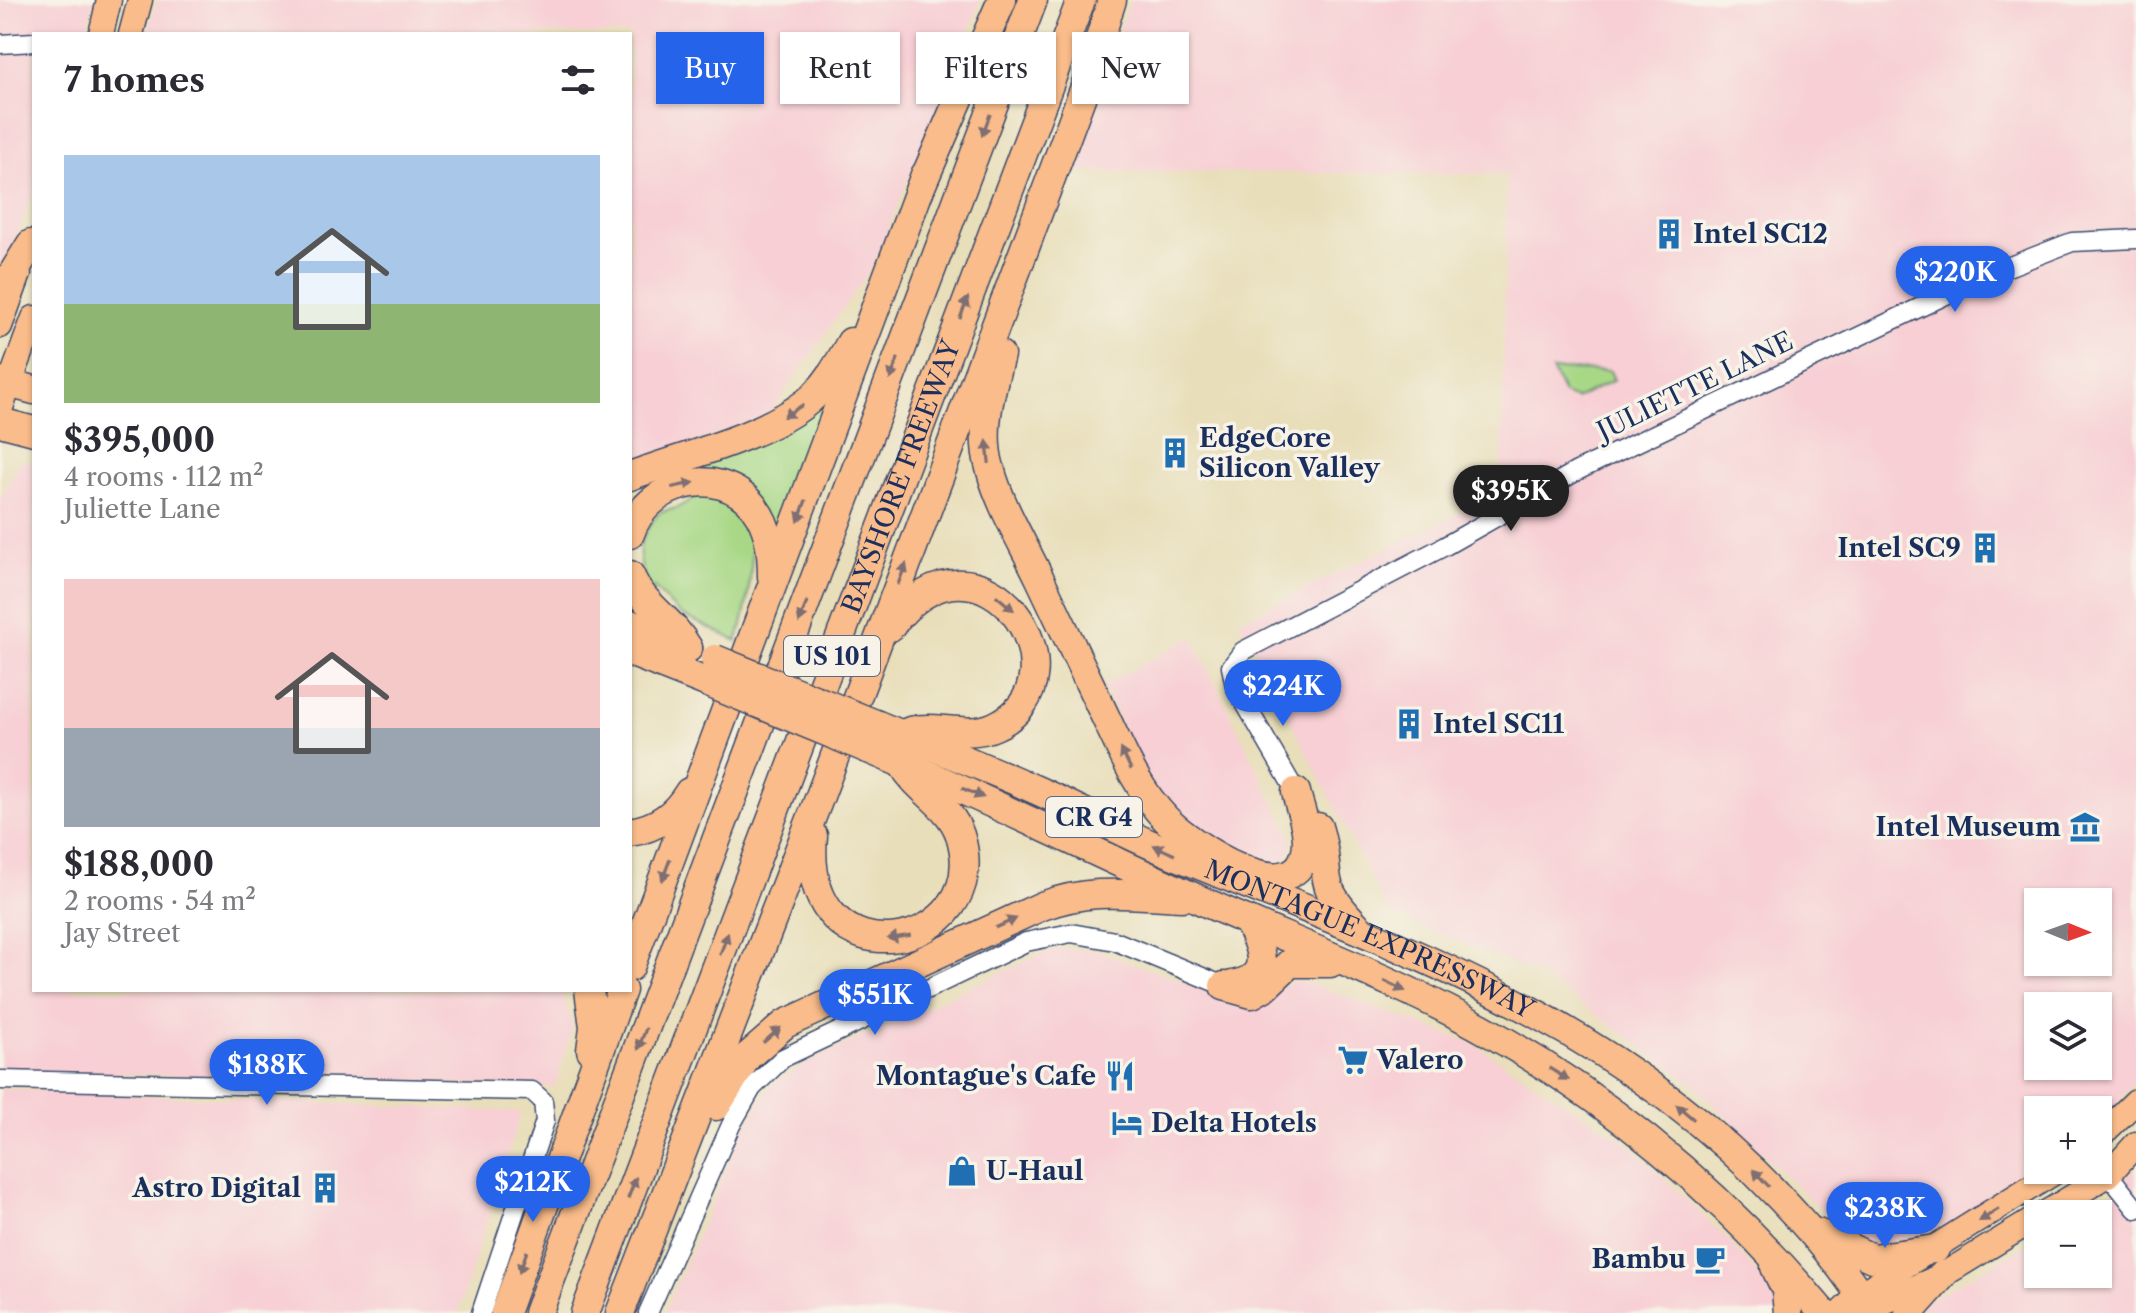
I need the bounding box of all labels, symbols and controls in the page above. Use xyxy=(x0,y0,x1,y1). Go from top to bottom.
chip: Buy xyxy=(656,32,764,104)
chip: Rent xyxy=(780,32,900,104)
chip: Filters xyxy=(916,32,1056,104)
chip: New xyxy=(1072,32,1189,104)
icon: filters xyxy=(556,58,600,102)
text: 7 homes xyxy=(64,59,205,101)
one-way arrow xyxy=(979,113,992,137)
icon: home xyxy=(260,207,404,351)
building icon: Intel SC12 xyxy=(1652,217,1686,251)
place label: Intel SC12 xyxy=(1693,218,1828,250)
pin: $220K xyxy=(1899,246,2011,314)
text: $220K xyxy=(1914,256,1996,288)
one-way arrow xyxy=(958,296,971,320)
street label: JULIETTE LANE xyxy=(1588,325,1798,449)
street label: BAYSHORE FREEWAY xyxy=(835,335,967,618)
one-way arrow xyxy=(887,357,900,381)
one-way arrow xyxy=(782,403,804,417)
text: $395,000 xyxy=(64,419,215,461)
place label: EdgeCore Silicon Valley xyxy=(1199,422,1381,484)
building icon: EdgeCore Silicon Valley xyxy=(1158,436,1192,470)
one-way arrow xyxy=(981,439,994,464)
text: 4 rooms · 112 m² xyxy=(64,461,264,493)
pin: $395K xyxy=(1455,465,1567,533)
text: $395K xyxy=(1471,475,1551,507)
one-way arrow xyxy=(671,478,696,491)
text: Juliette Lane xyxy=(64,493,221,525)
one-way arrow xyxy=(795,499,808,523)
building icon: Intel SC9 xyxy=(1968,531,2002,565)
place label: Intel SC9 xyxy=(1838,532,1961,564)
one-way arrow xyxy=(896,561,909,585)
one-way arrow xyxy=(995,594,1015,611)
one-way arrow xyxy=(796,600,809,624)
icon: home xyxy=(260,631,404,775)
road number: US 101 xyxy=(784,636,880,676)
pin: $224K xyxy=(1227,660,1339,728)
text: $224K xyxy=(1242,670,1324,702)
building icon: Intel SC11 xyxy=(1392,707,1426,741)
place label: Intel SC11 xyxy=(1433,708,1565,740)
one-way arrow xyxy=(1119,747,1133,770)
one-way arrow xyxy=(961,786,985,799)
road number: CR G4 xyxy=(1046,797,1142,837)
museum icon: Intel Museum xyxy=(2068,810,2102,844)
place label: Intel Museum xyxy=(1876,811,2061,843)
text: $188,000 xyxy=(64,843,214,885)
one-way arrow xyxy=(1152,843,1175,857)
street label: MONTAGUE EXPRESSWAY xyxy=(1200,853,1540,1026)
one-way arrow xyxy=(659,859,672,883)
text: 2 rooms · 54 m² xyxy=(64,885,256,917)
north arrow xyxy=(2024,888,2112,976)
map controls xyxy=(2024,888,2112,1288)
one-way arrow xyxy=(994,916,1018,930)
text: Jay Street xyxy=(64,917,180,949)
one-way arrow xyxy=(887,931,912,944)
one-way arrow xyxy=(718,932,731,956)
pin: $551K xyxy=(819,969,931,1037)
text: $551K xyxy=(837,979,913,1011)
one-way arrow xyxy=(1383,979,1406,993)
button: layers xyxy=(2024,992,2112,1080)
one-way arrow xyxy=(635,1027,647,1051)
one-way arrow xyxy=(763,1027,782,1045)
pin: $188K xyxy=(211,1039,323,1107)
supermarket icon: Valero xyxy=(1336,1043,1370,1077)
place label: Valero xyxy=(1376,1044,1463,1076)
text: $188K xyxy=(227,1049,307,1081)
restaurant icon: Montague's Cafe xyxy=(1103,1059,1137,1093)
place label: Montague's Cafe xyxy=(876,1060,1096,1092)
one-way arrow xyxy=(1548,1067,1570,1081)
button: + xyxy=(2024,1096,2112,1184)
one-way arrow xyxy=(1675,1104,1695,1121)
hotel icon: Delta Hotels xyxy=(1110,1106,1144,1140)
place label: Delta Hotels xyxy=(1151,1107,1317,1139)
shop icon: U-Haul xyxy=(945,1154,979,1188)
place label: U-Haul xyxy=(986,1155,1083,1187)
pin: $212K xyxy=(477,1156,589,1224)
text: $212K xyxy=(494,1166,572,1198)
one-way arrow xyxy=(1753,1169,1771,1188)
building icon: Astro Digital xyxy=(308,1171,342,1205)
place label: Astro Digital xyxy=(131,1172,301,1204)
one-way arrow xyxy=(626,1175,639,1199)
pin: $238K xyxy=(1829,1182,1941,1250)
text: $238K xyxy=(1844,1192,1926,1224)
button: − xyxy=(2024,1200,2112,1288)
one-way arrow xyxy=(1977,1207,2000,1222)
cafe icon: Bambu xyxy=(1693,1242,1727,1276)
place label: Bambu xyxy=(1592,1243,1686,1275)
one-way arrow xyxy=(517,1250,529,1274)

